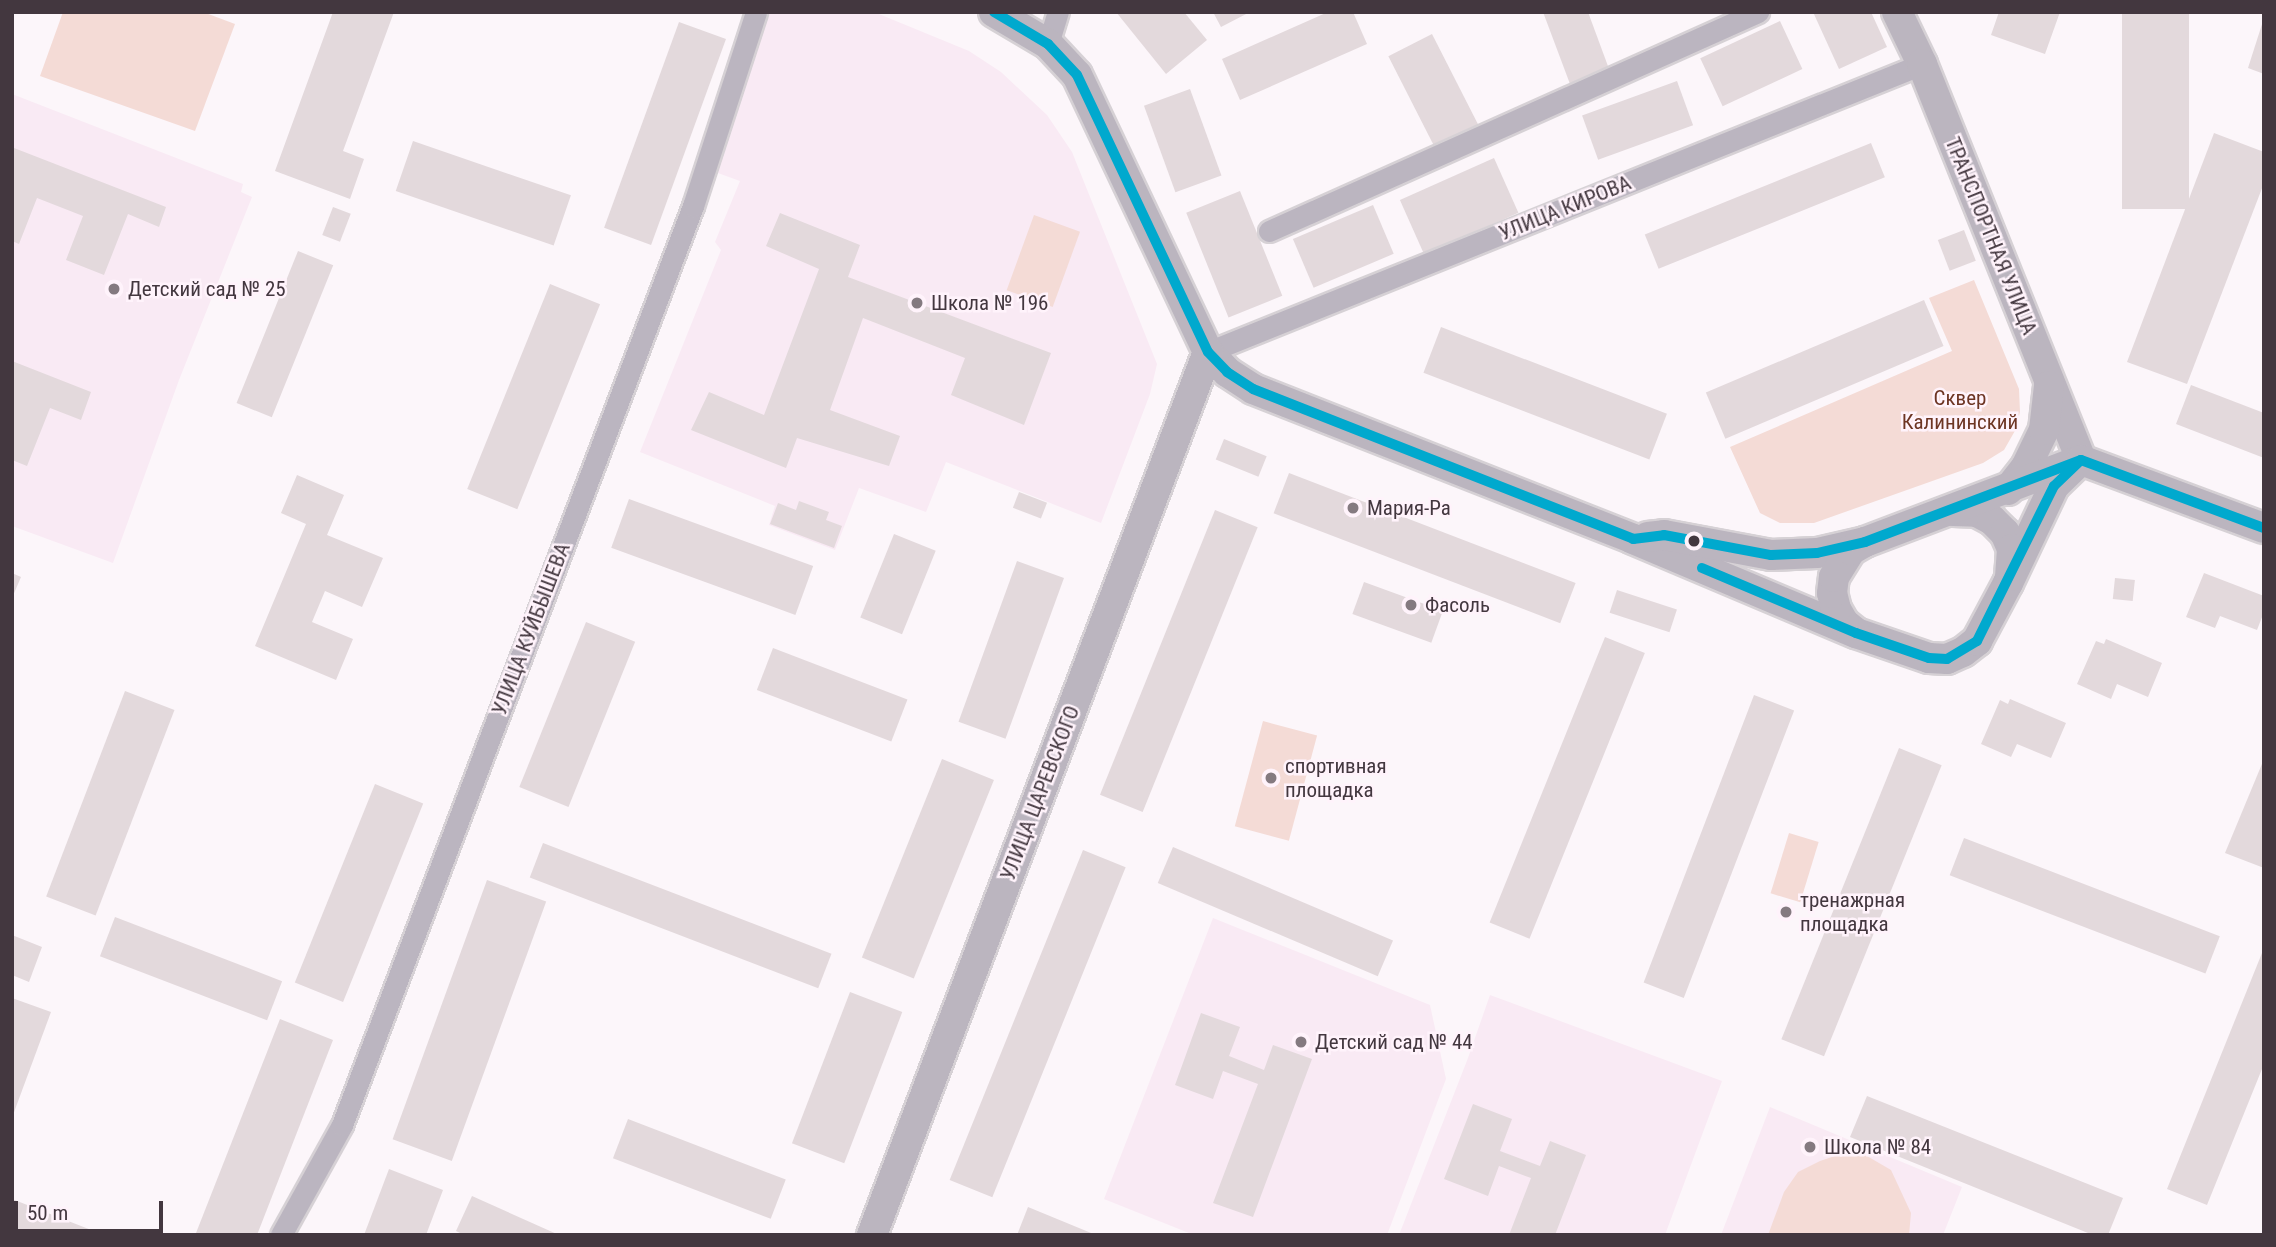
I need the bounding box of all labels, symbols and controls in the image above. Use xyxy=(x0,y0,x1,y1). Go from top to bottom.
street label: ТРАНСПОРТНАЯ УЛИЦА xyxy=(1940,133,2042,339)
street label: УЛИЦА КИРОВА xyxy=(1495,170,1635,246)
place label: Детский сад № 25 xyxy=(128,276,286,302)
marker: Детский сад № 25 xyxy=(106,281,122,297)
place label: Школа № 196 xyxy=(931,290,1048,316)
marker: Школа № 196 xyxy=(909,295,925,311)
park label: Сквер Калининский xyxy=(1902,385,2018,435)
place label: Мария-Ра xyxy=(1367,495,1451,521)
marker: Мария-Ра xyxy=(1345,500,1361,516)
unlabelled marker xyxy=(1687,534,1701,548)
street label: УЛИЦА КУЙБЫШЕВА xyxy=(487,539,575,719)
place label: Фасоль xyxy=(1425,592,1490,618)
marker: Фасоль xyxy=(1403,597,1419,613)
street label: УЛИЦА ЦАРЕВСКОГО xyxy=(995,702,1085,884)
place label: спортивная площадка xyxy=(1285,753,1387,803)
marker: спортивная площадка xyxy=(1263,770,1279,786)
place label: тренажрная площадка xyxy=(1800,887,1905,937)
marker: тренажрная площадка xyxy=(1778,904,1794,920)
place label: Детский сад № 44 xyxy=(1315,1029,1473,1055)
marker: Детский сад № 44 xyxy=(1293,1034,1309,1050)
place label: Школа № 84 xyxy=(1824,1134,1931,1160)
marker: Школа № 84 xyxy=(1802,1139,1818,1155)
scale bar xyxy=(18,1188,166,1232)
text: 50 m xyxy=(27,1201,68,1225)

